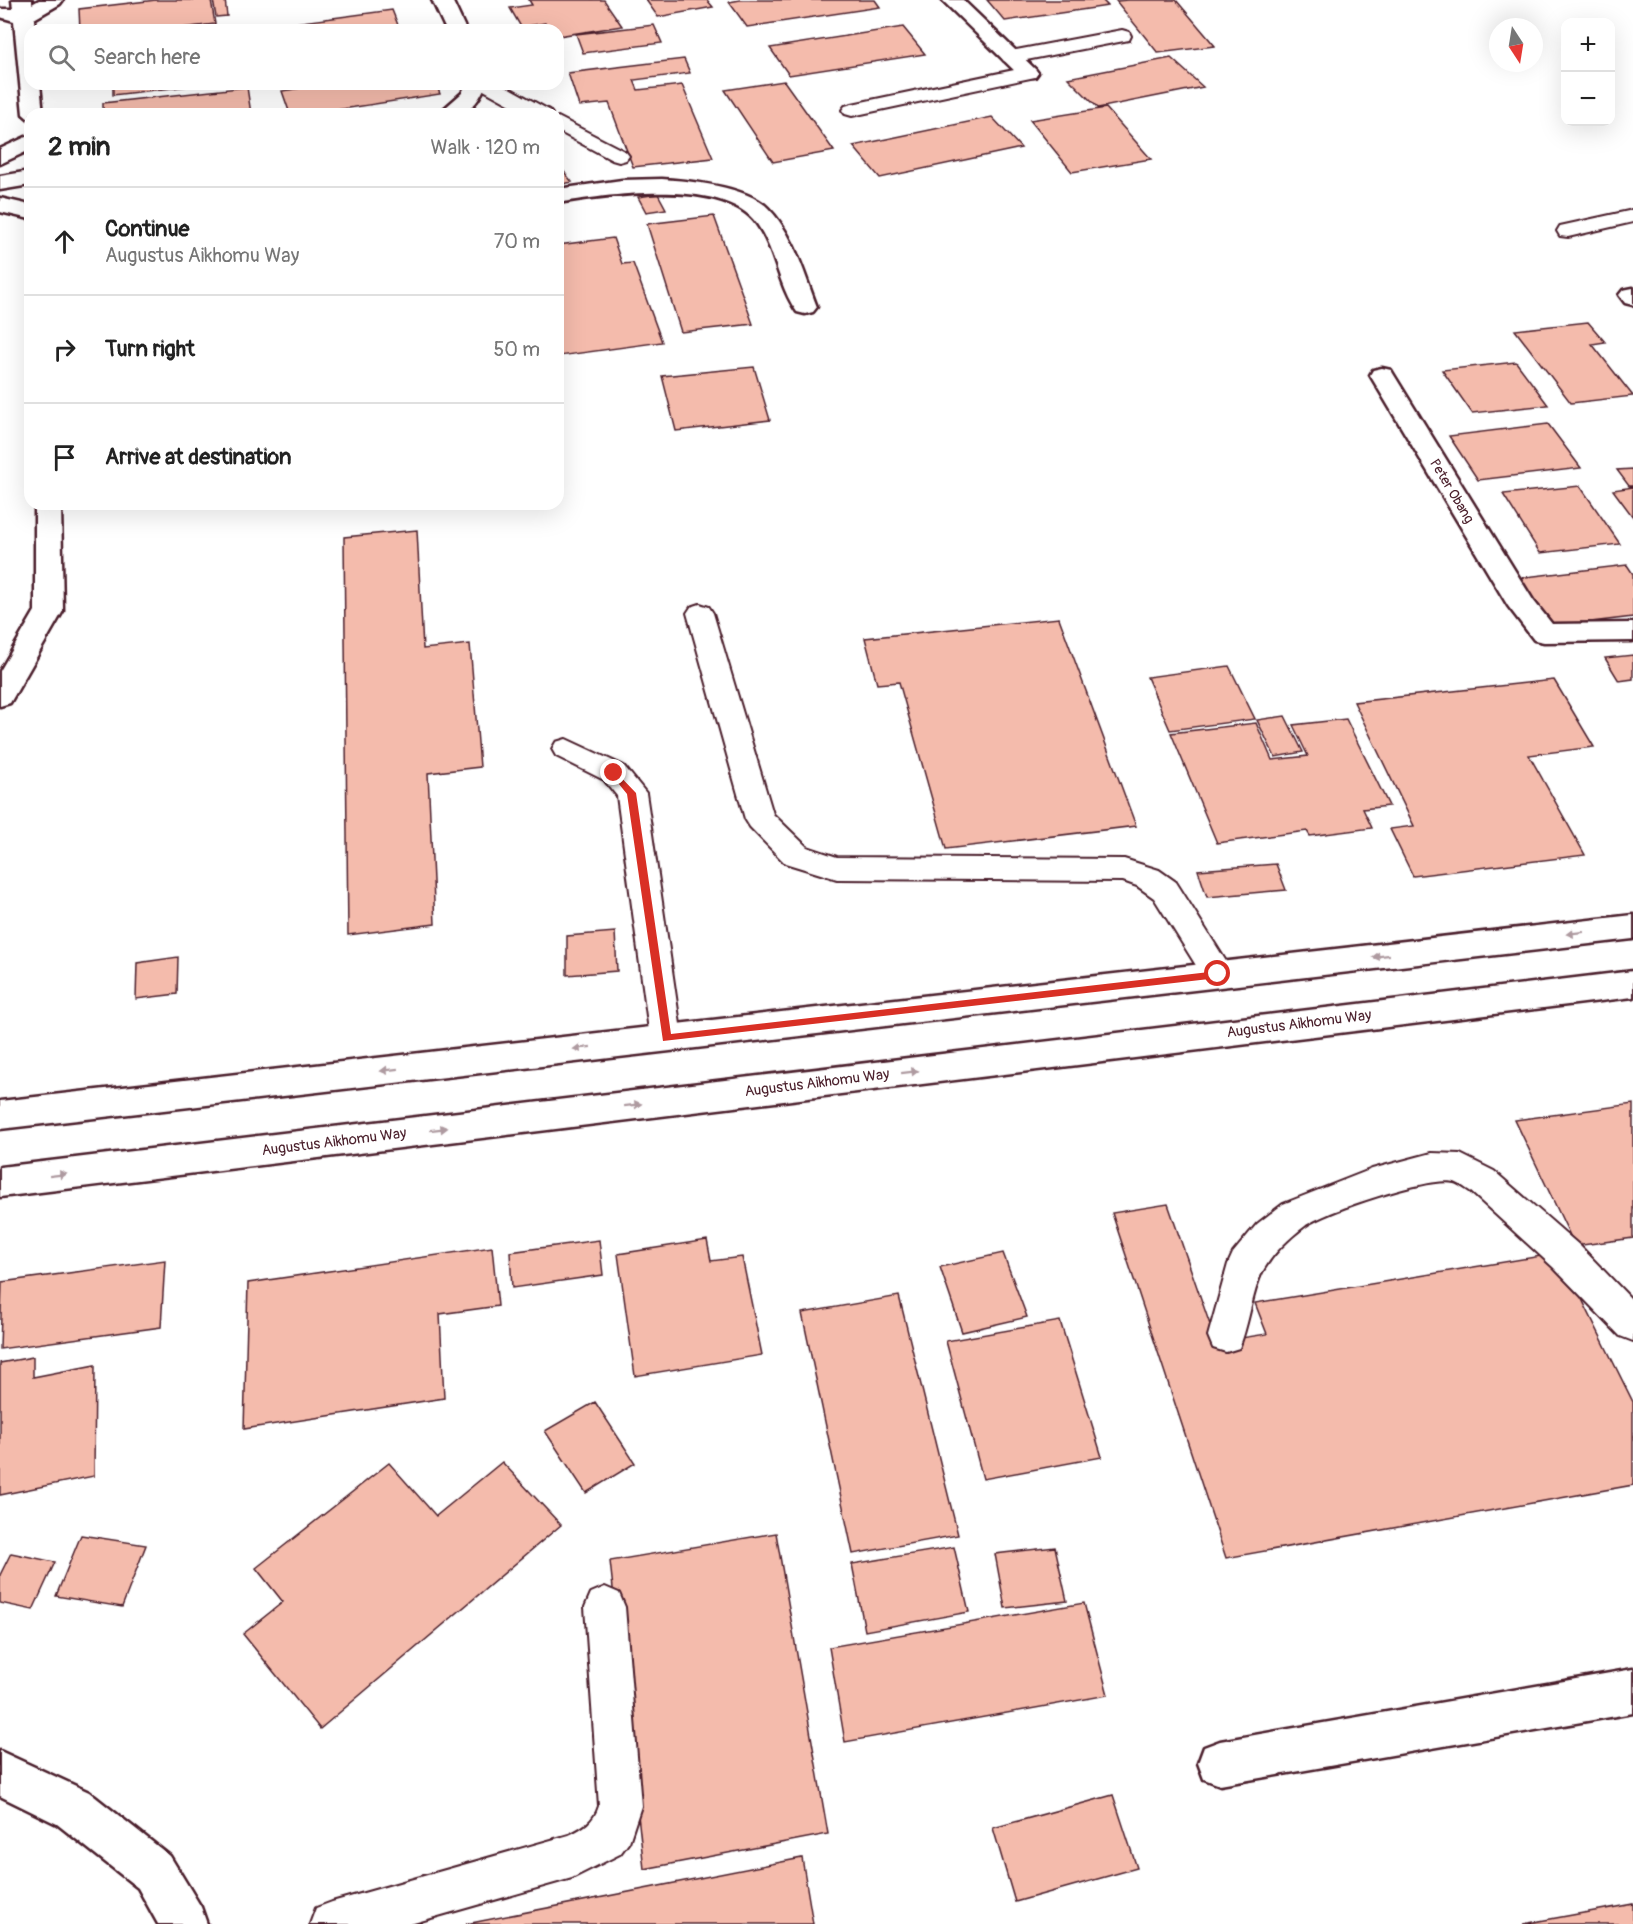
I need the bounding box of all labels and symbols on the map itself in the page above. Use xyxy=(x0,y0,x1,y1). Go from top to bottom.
north arrow xyxy=(1489,18,1543,72)
street label: Peter Obang xyxy=(1426,456,1478,526)
route end xyxy=(600,759,626,785)
one-way arrow xyxy=(1565,929,1584,938)
one-way arrow xyxy=(1372,951,1391,960)
route start xyxy=(1204,960,1230,986)
street label: Augustus Aikhomu Way xyxy=(1226,1006,1373,1042)
one-way arrow xyxy=(573,1043,592,1053)
one-way arrow xyxy=(379,1065,398,1075)
street label: Augustus Aikhomu Way xyxy=(744,1065,891,1101)
one-way arrow xyxy=(900,1067,919,1076)
one-way arrow xyxy=(623,1100,642,1110)
street label: Augustus Aikhomu Way xyxy=(261,1124,408,1160)
one-way arrow xyxy=(430,1124,449,1133)
one-way arrow xyxy=(49,1170,68,1180)

